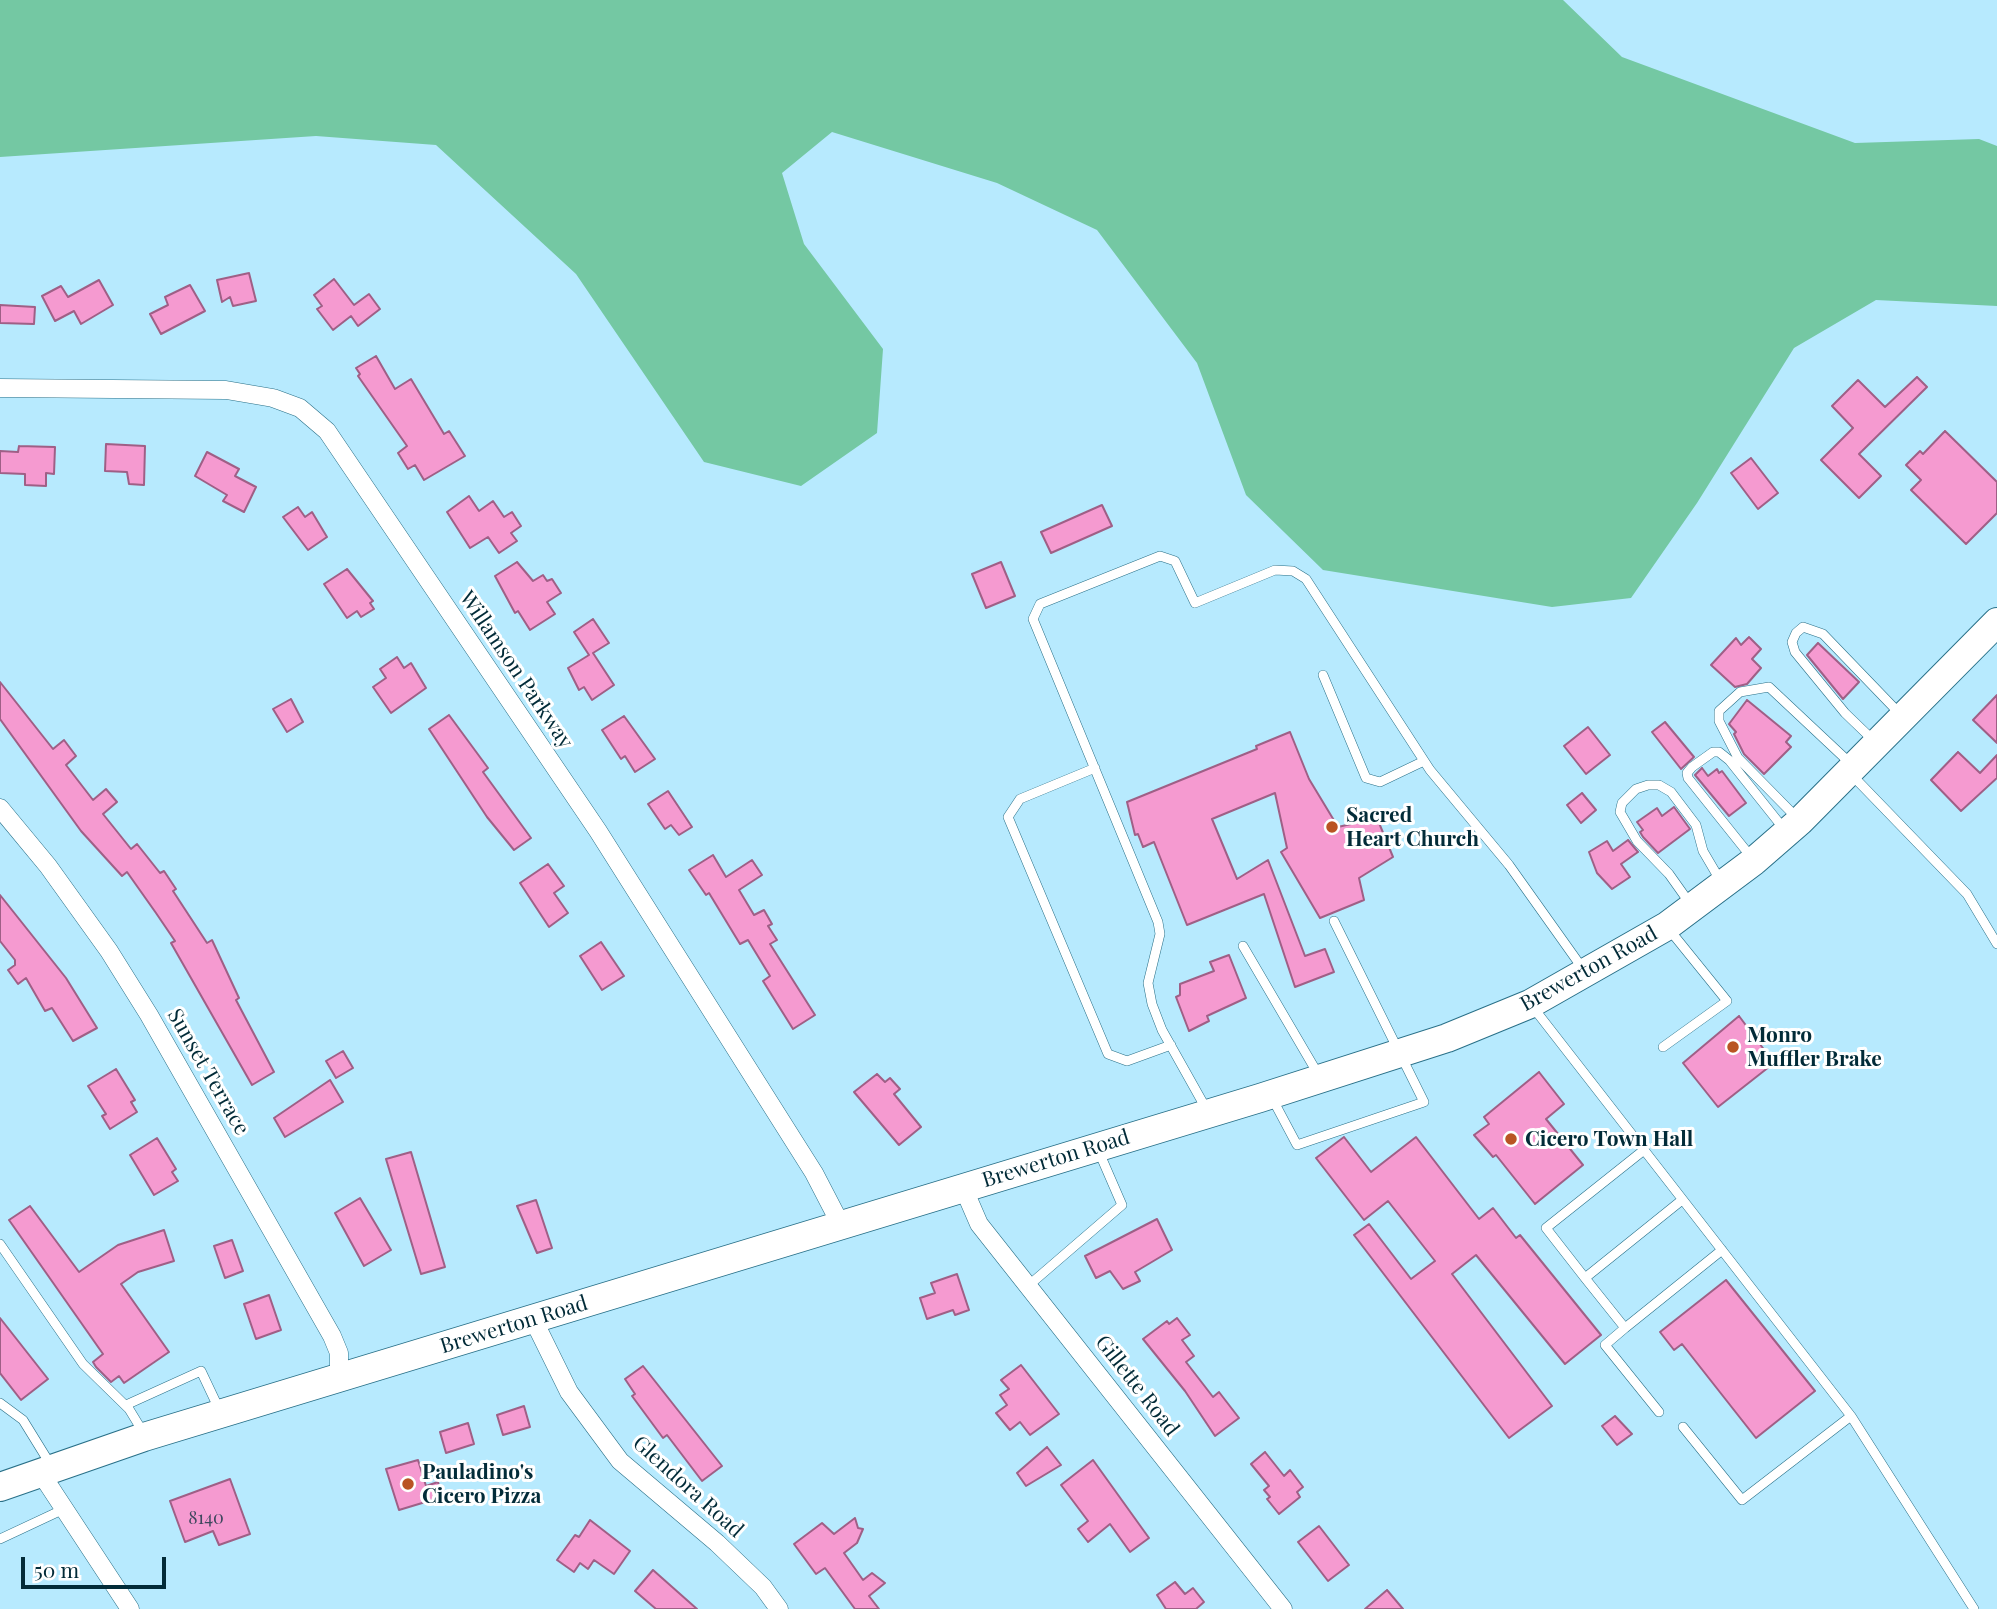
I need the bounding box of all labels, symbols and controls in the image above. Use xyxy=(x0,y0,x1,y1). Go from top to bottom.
street label: Willamson Parkway xyxy=(454,586,578,754)
place label: Sacred Heart Church xyxy=(1346,802,1479,852)
marker: Sacred Heart Church xyxy=(1324,819,1340,835)
street label: Brewerton Road xyxy=(1516,921,1662,1017)
street label: Sunset Terrace xyxy=(162,1004,254,1140)
place label: Monro Muffler Brake xyxy=(1747,1022,1882,1072)
marker: Monro Muffler Brake xyxy=(1725,1039,1741,1055)
street label: Brewerton Road xyxy=(979,1125,1133,1193)
place label: Cicero Town Hall xyxy=(1525,1126,1693,1152)
marker: Cicero Town Hall xyxy=(1503,1131,1519,1147)
street label: Brewerton Road xyxy=(437,1291,591,1359)
street label: Gillette Road xyxy=(1090,1331,1184,1441)
street label: Glendora Road xyxy=(627,1431,749,1543)
place label: Pauladino's Cicero Pizza xyxy=(422,1459,541,1509)
marker: Pauladino's Cicero Pizza xyxy=(400,1476,416,1492)
house number: 8140 xyxy=(188,1507,224,1529)
scale bar xyxy=(24,1542,170,1586)
text: 50 m xyxy=(34,1555,79,1583)

